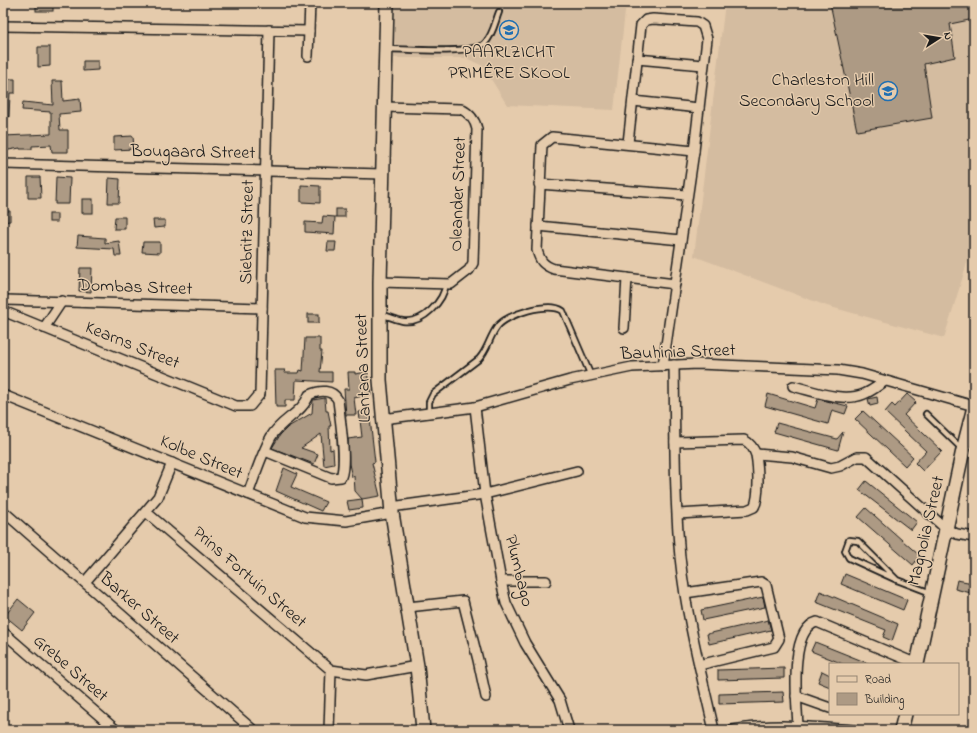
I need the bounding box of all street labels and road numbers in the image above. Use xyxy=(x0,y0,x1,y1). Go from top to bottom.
street label: Oleander Street xyxy=(444,136,474,252)
street label: Bougaard Street xyxy=(129,139,256,168)
street label: Siebritz Street xyxy=(234,179,262,285)
street label: Dombas Street xyxy=(76,273,193,303)
street label: Lantana Street xyxy=(349,313,379,423)
street label: Kearns Street xyxy=(81,315,183,377)
street label: Bauhinia Street xyxy=(619,338,736,368)
street label: Kolbe Street xyxy=(155,429,247,487)
street label: Magnolia Street xyxy=(902,473,953,589)
street label: Prins Fortuin Street xyxy=(186,521,312,635)
street label: Plumbago xyxy=(496,532,539,610)
street label: Barker Street xyxy=(92,566,185,651)
street label: Grebe Street xyxy=(27,629,113,709)

